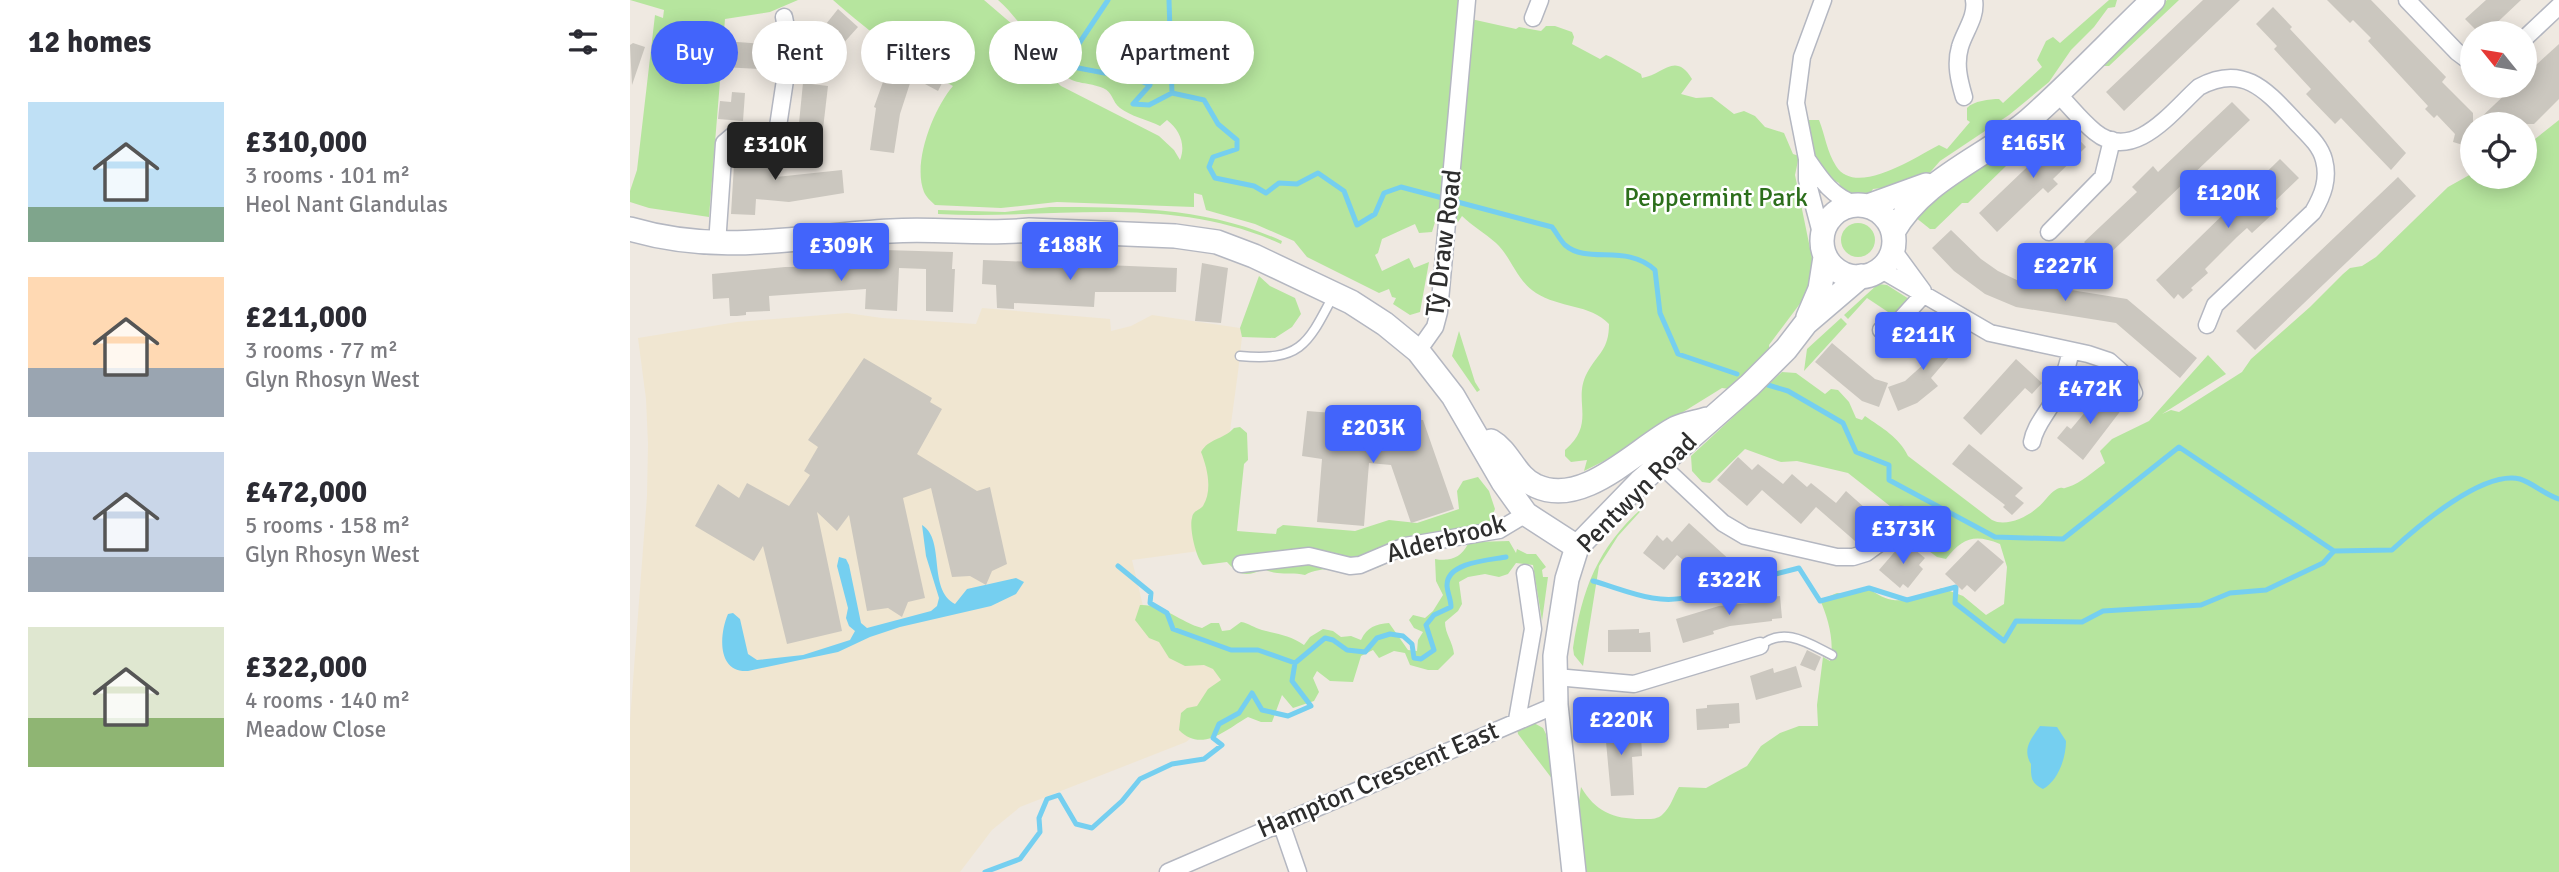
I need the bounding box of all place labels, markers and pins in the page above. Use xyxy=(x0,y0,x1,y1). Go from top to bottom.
pin: £165K xyxy=(1984,120,2082,180)
pin: £310K xyxy=(726,122,824,182)
pin: £120K xyxy=(2179,170,2277,230)
pin: £188K xyxy=(1021,222,1119,282)
pin: £309K xyxy=(792,224,890,283)
pin: £227K xyxy=(2016,244,2114,303)
pin: £211K xyxy=(1874,312,1972,372)
pin: £472K xyxy=(2041,366,2139,426)
pin: £203K xyxy=(1324,406,1422,465)
pin: £373K xyxy=(1854,506,1952,566)
pin: £322K xyxy=(1680,558,1778,617)
pin: £220K xyxy=(1572,698,1670,757)

